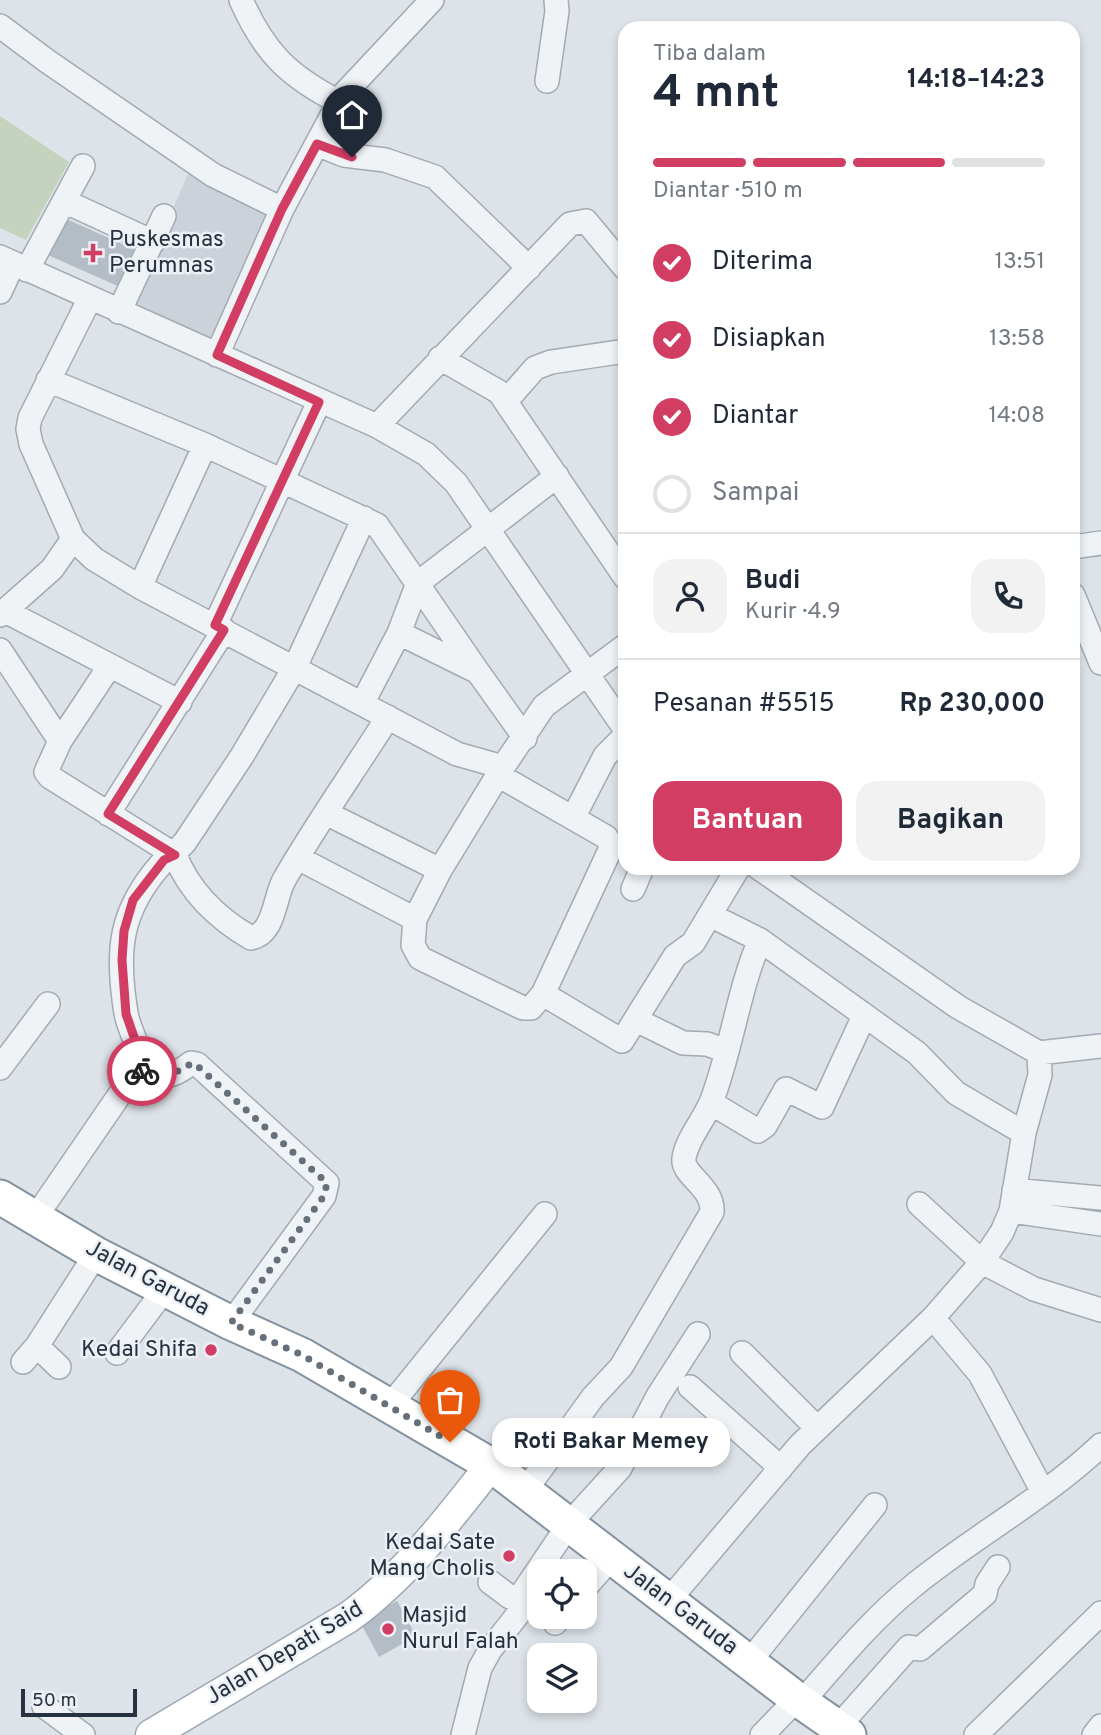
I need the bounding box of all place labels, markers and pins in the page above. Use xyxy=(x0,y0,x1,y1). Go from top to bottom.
pin xyxy=(322,85,382,157)
place label: Puskesmas Perumnas xyxy=(109,226,224,281)
marker: Puskesmas Perumnas xyxy=(83,243,103,263)
place label: Kedai Shifa xyxy=(81,1336,197,1365)
marker: Kedai Shifa xyxy=(203,1342,219,1358)
pin xyxy=(420,1370,480,1442)
callout: Roti Bakar Memey xyxy=(492,1418,730,1466)
place label: Kedai Sate Mang Cholis xyxy=(369,1529,495,1584)
marker: Kedai Sate Mang Cholis xyxy=(501,1548,517,1564)
place label: Masjid Nurul Falah xyxy=(402,1602,519,1657)
marker: Masjid Nurul Falah xyxy=(380,1621,396,1637)

